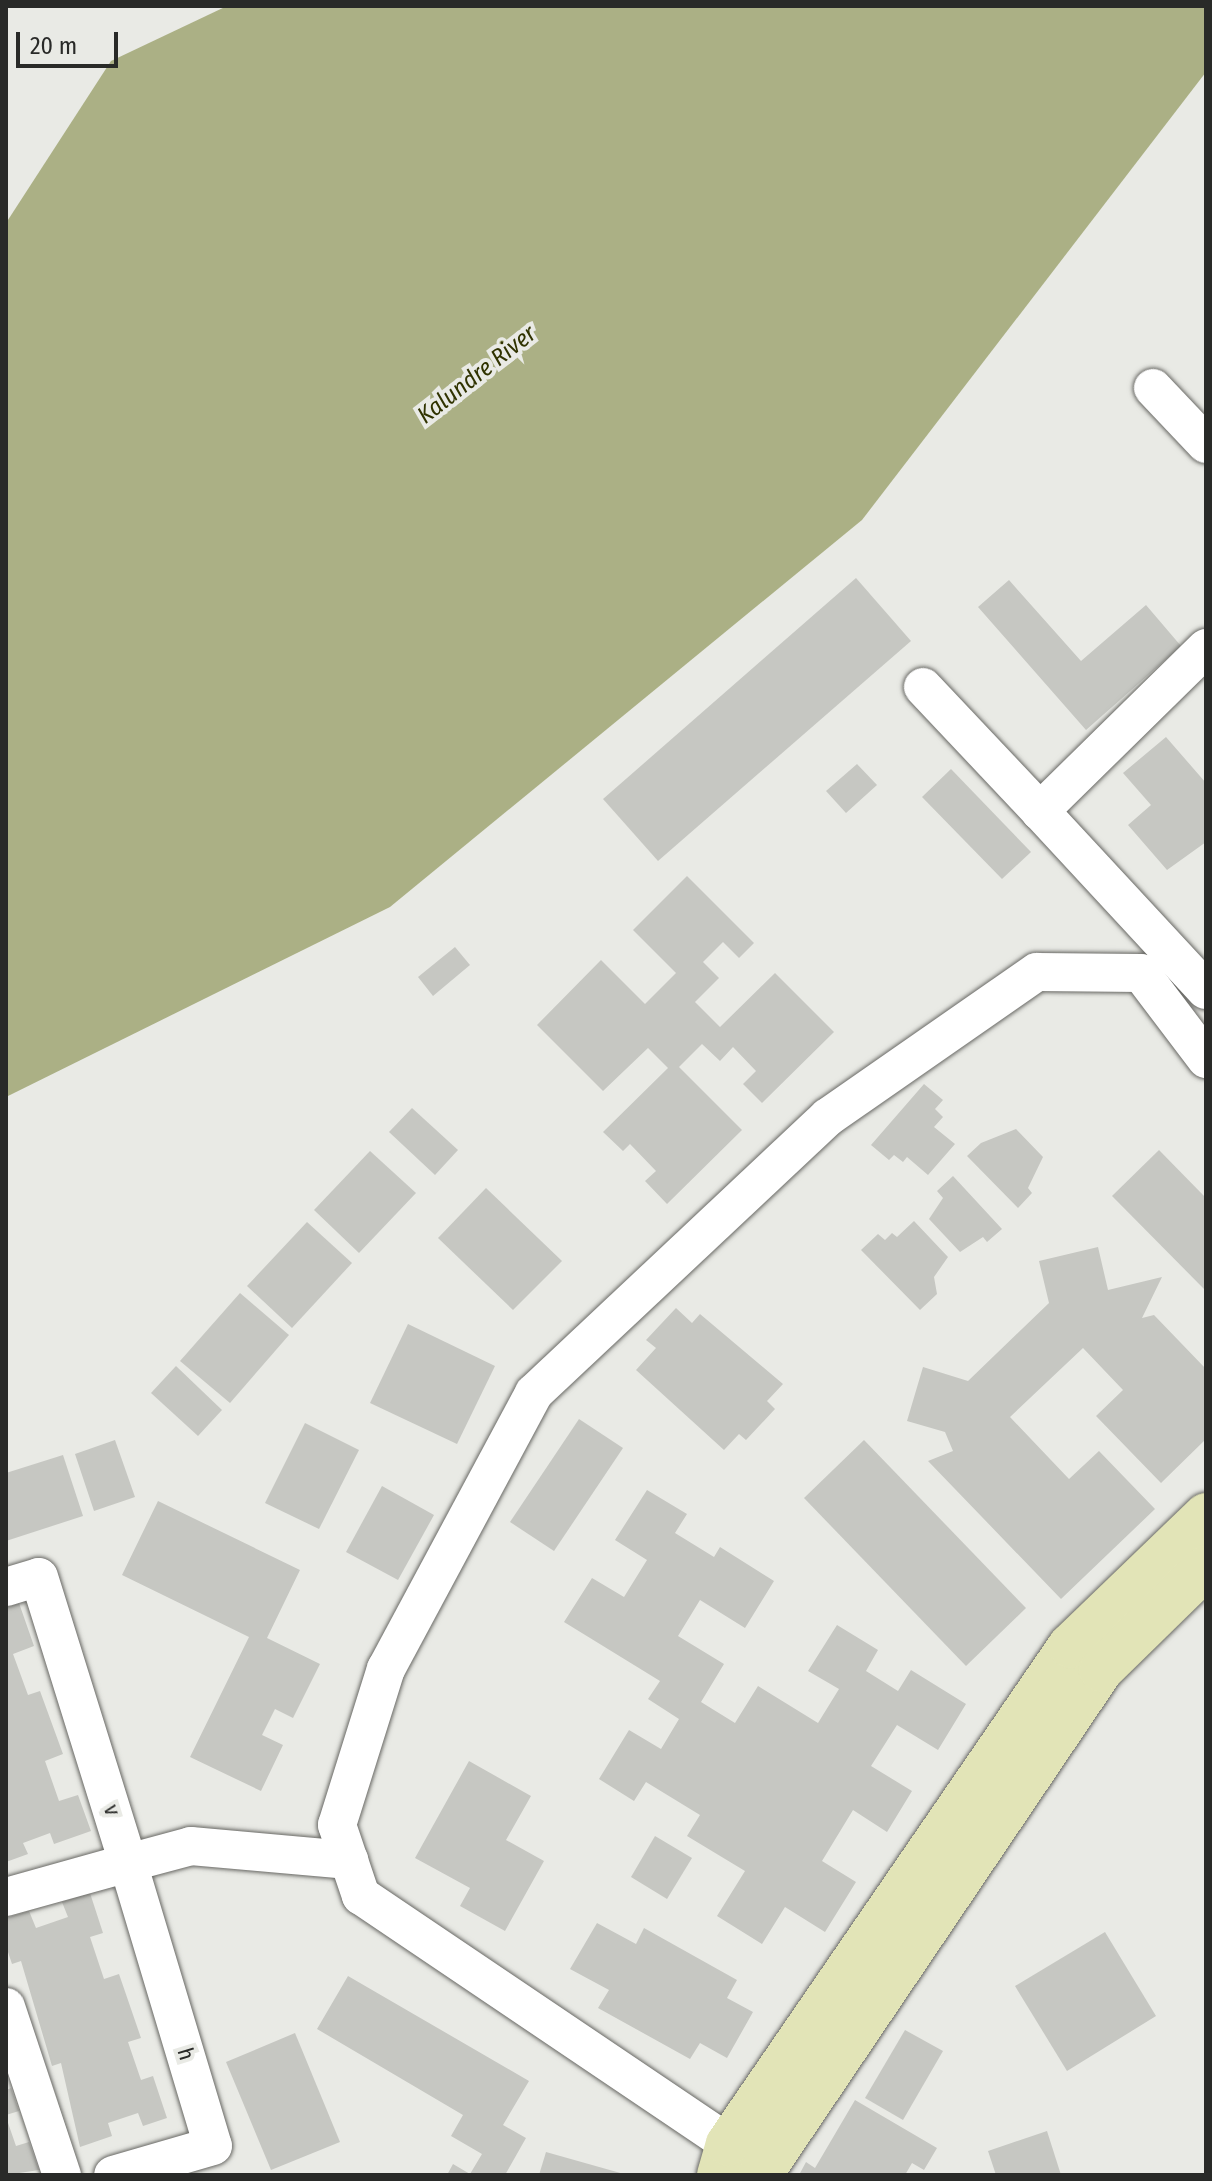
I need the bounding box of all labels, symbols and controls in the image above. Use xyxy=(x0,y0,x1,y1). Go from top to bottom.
scale bar xyxy=(20,16,122,66)
text: 20 m xyxy=(30,32,77,60)
water label: Kalundre River xyxy=(412,320,542,430)
street label: v xyxy=(98,1801,126,1819)
street label: h xyxy=(172,2045,200,2063)

